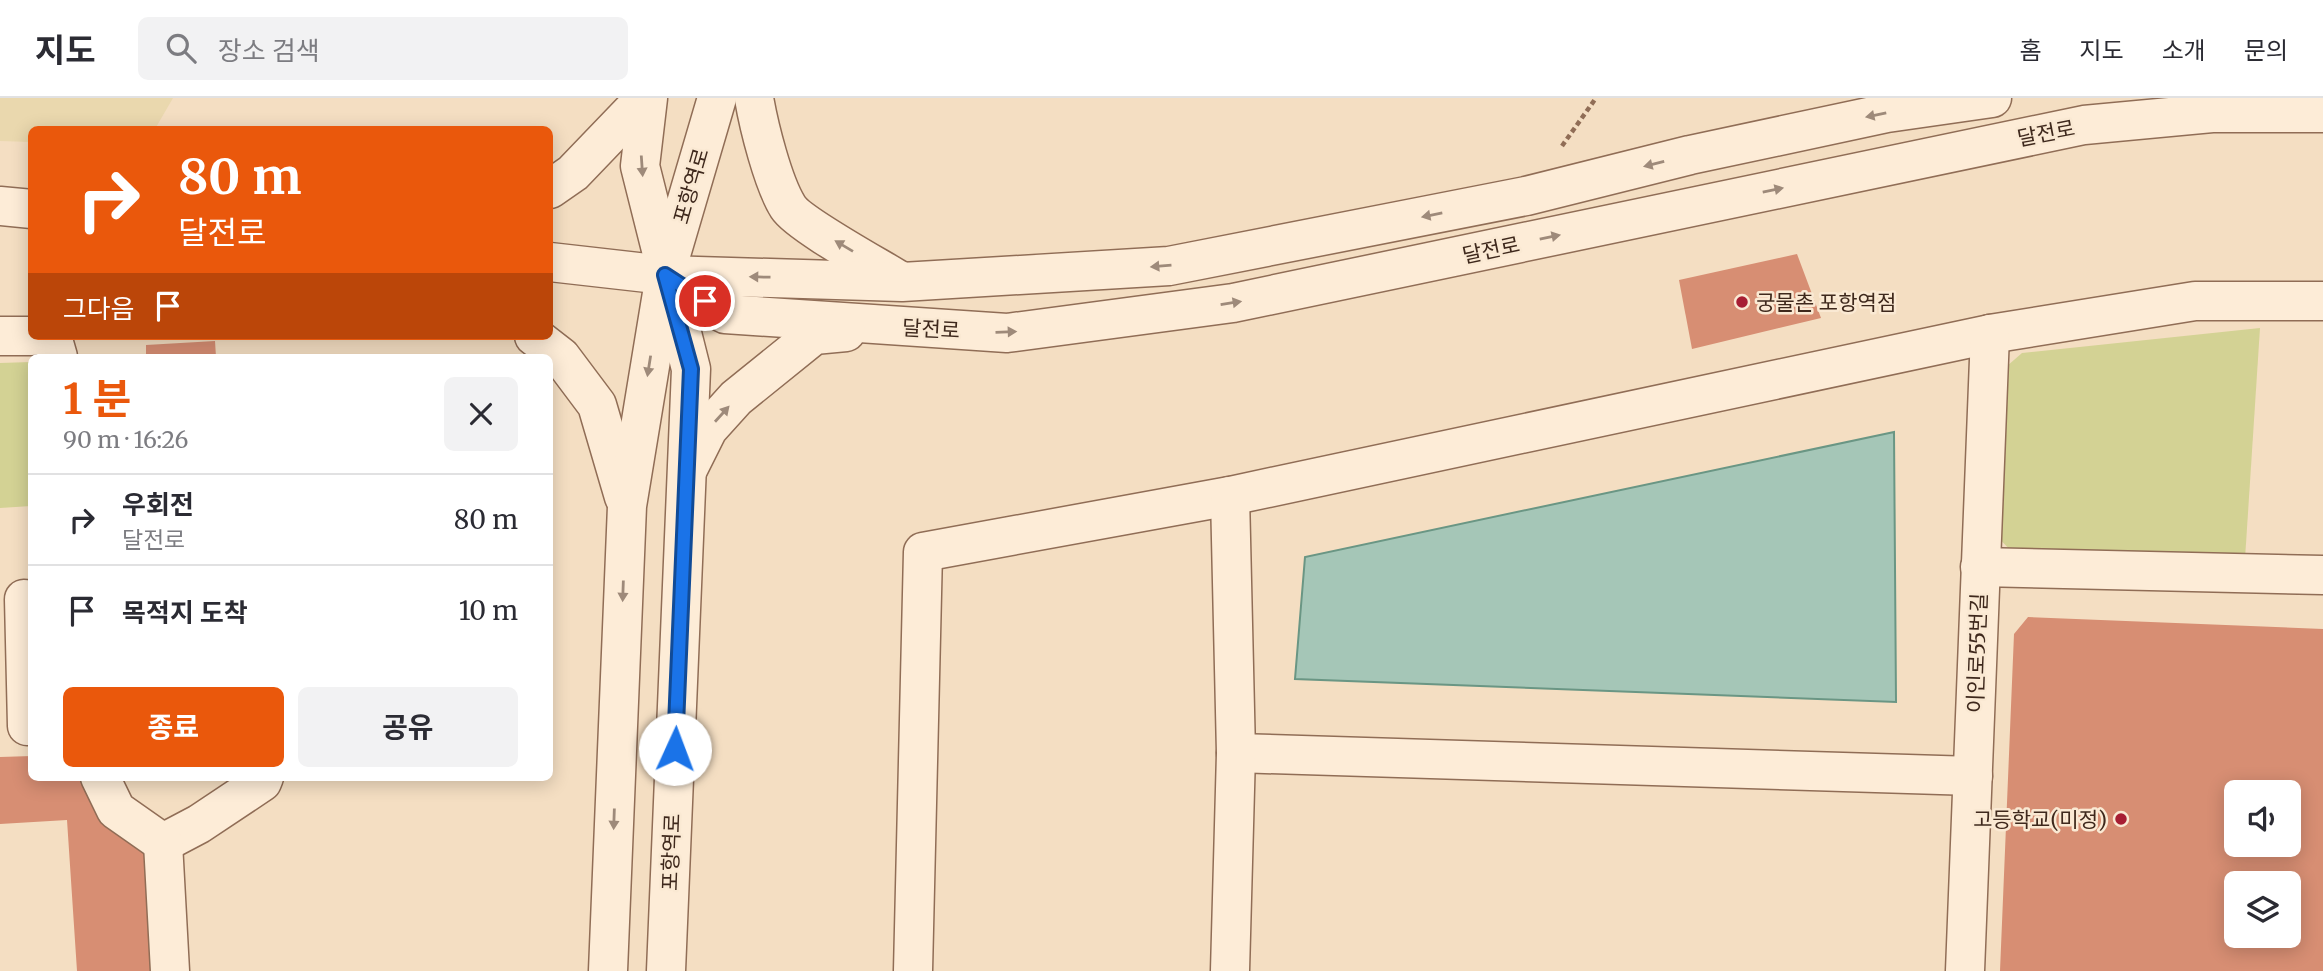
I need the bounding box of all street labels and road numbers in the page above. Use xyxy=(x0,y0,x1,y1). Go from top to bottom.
street label: 달전로 xyxy=(2015,114,2077,152)
street label: 포항역로 xyxy=(667,145,715,227)
street label: 달전로 xyxy=(1460,231,1522,269)
street label: 달전로 xyxy=(901,314,961,344)
street label: 이인로55번길 xyxy=(1961,593,1993,713)
street label: 포항역로 xyxy=(656,813,686,891)

